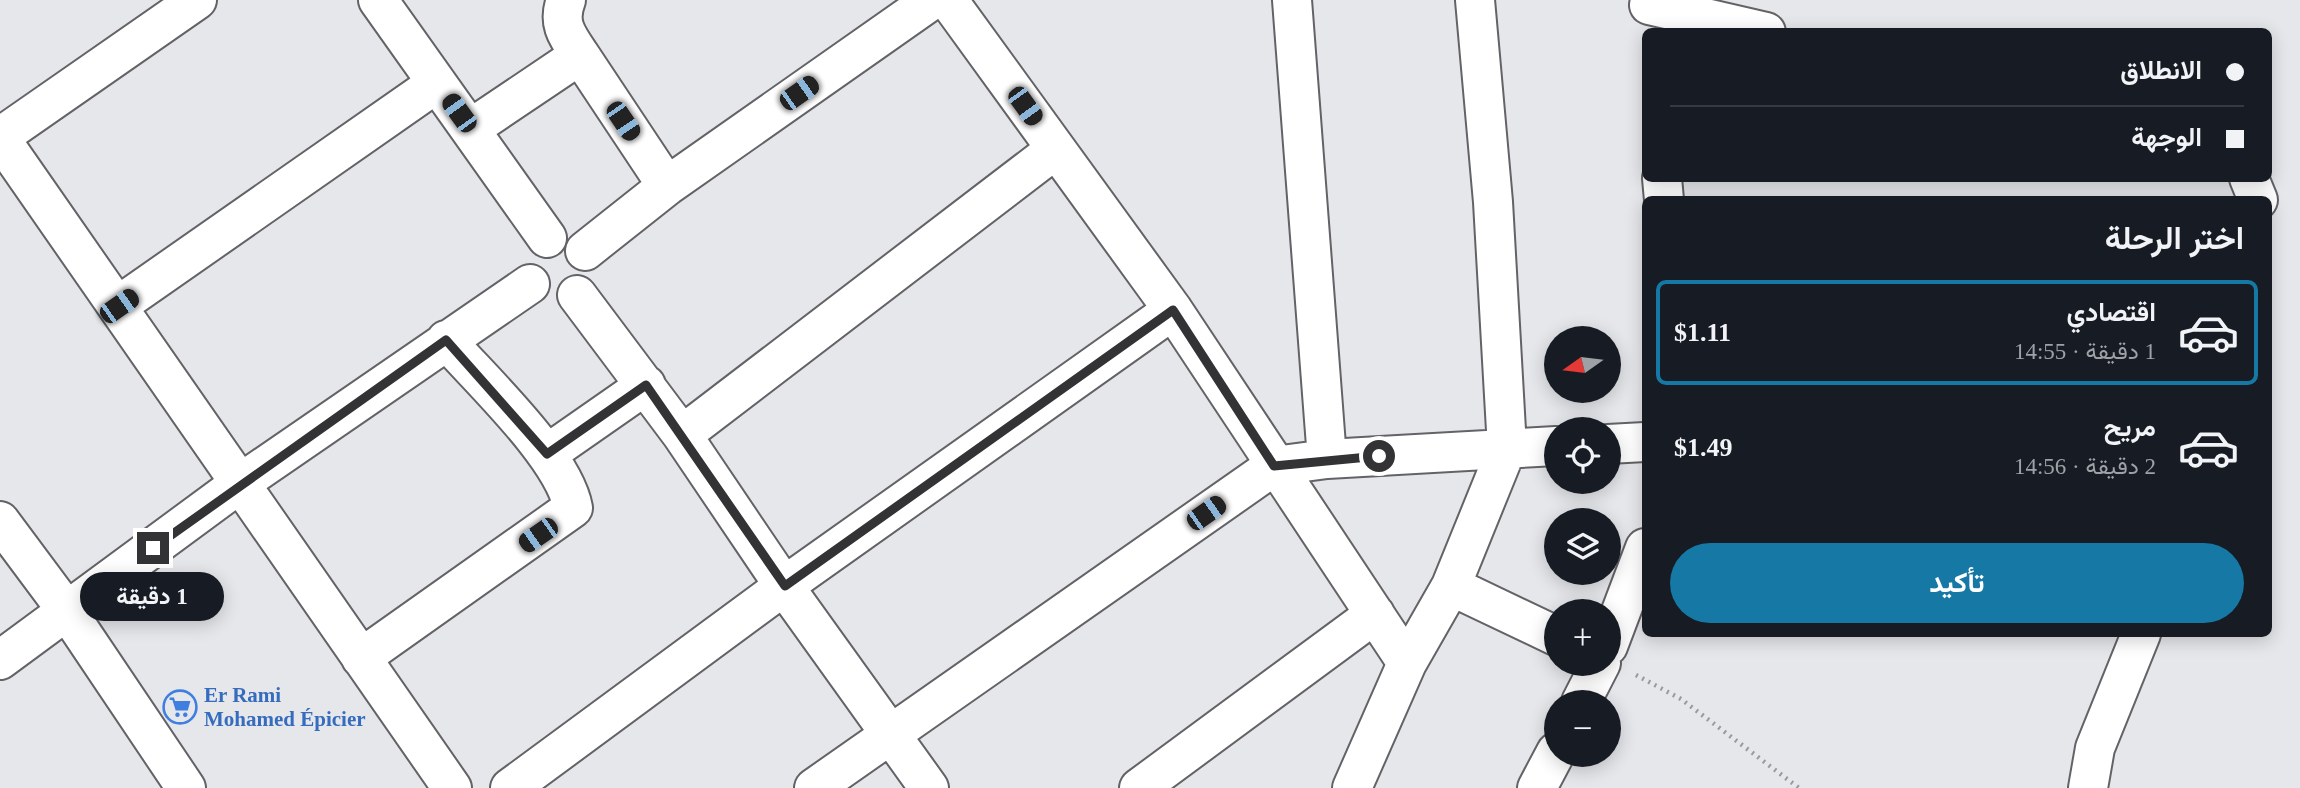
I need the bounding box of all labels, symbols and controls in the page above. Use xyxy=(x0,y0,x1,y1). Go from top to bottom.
text: الانطلاق xyxy=(2120,56,2202,85)
car xyxy=(776,72,823,114)
car xyxy=(1005,83,1046,129)
car xyxy=(439,90,480,136)
car xyxy=(603,98,644,144)
text: الوجهة xyxy=(2131,123,2202,152)
text: اختر الرحلة xyxy=(2105,220,2244,256)
car xyxy=(96,285,143,327)
text: اقتصادي xyxy=(2067,298,2156,327)
icon: car xyxy=(2177,301,2240,364)
text: $1.11 xyxy=(1674,318,1731,347)
north arrow xyxy=(1544,326,1620,402)
map controls xyxy=(1544,326,1621,767)
text: 1 دقيقة · 14:55 xyxy=(2014,339,2156,364)
text: مريح xyxy=(2104,413,2156,442)
icon: car xyxy=(2177,416,2240,479)
button: locate xyxy=(1544,417,1621,494)
text: $1.49 xyxy=(1674,433,1733,462)
route start xyxy=(1363,440,1395,472)
text: 2 دقيقة · 14:56 xyxy=(2014,454,2156,479)
car xyxy=(1183,492,1230,534)
button: layers xyxy=(1544,508,1621,585)
car xyxy=(515,514,562,556)
route end xyxy=(137,532,169,564)
button: تأكيد xyxy=(1670,543,2244,623)
callout: 1 دقيقة xyxy=(81,572,225,622)
text: 1 دقيقة xyxy=(116,584,188,609)
button: + xyxy=(1544,599,1621,676)
place label: Er Rami Mohamed Épicier xyxy=(204,683,366,731)
supermarket icon: Er Rami Mohamed Épicier xyxy=(161,688,199,726)
button: − xyxy=(1544,690,1621,767)

